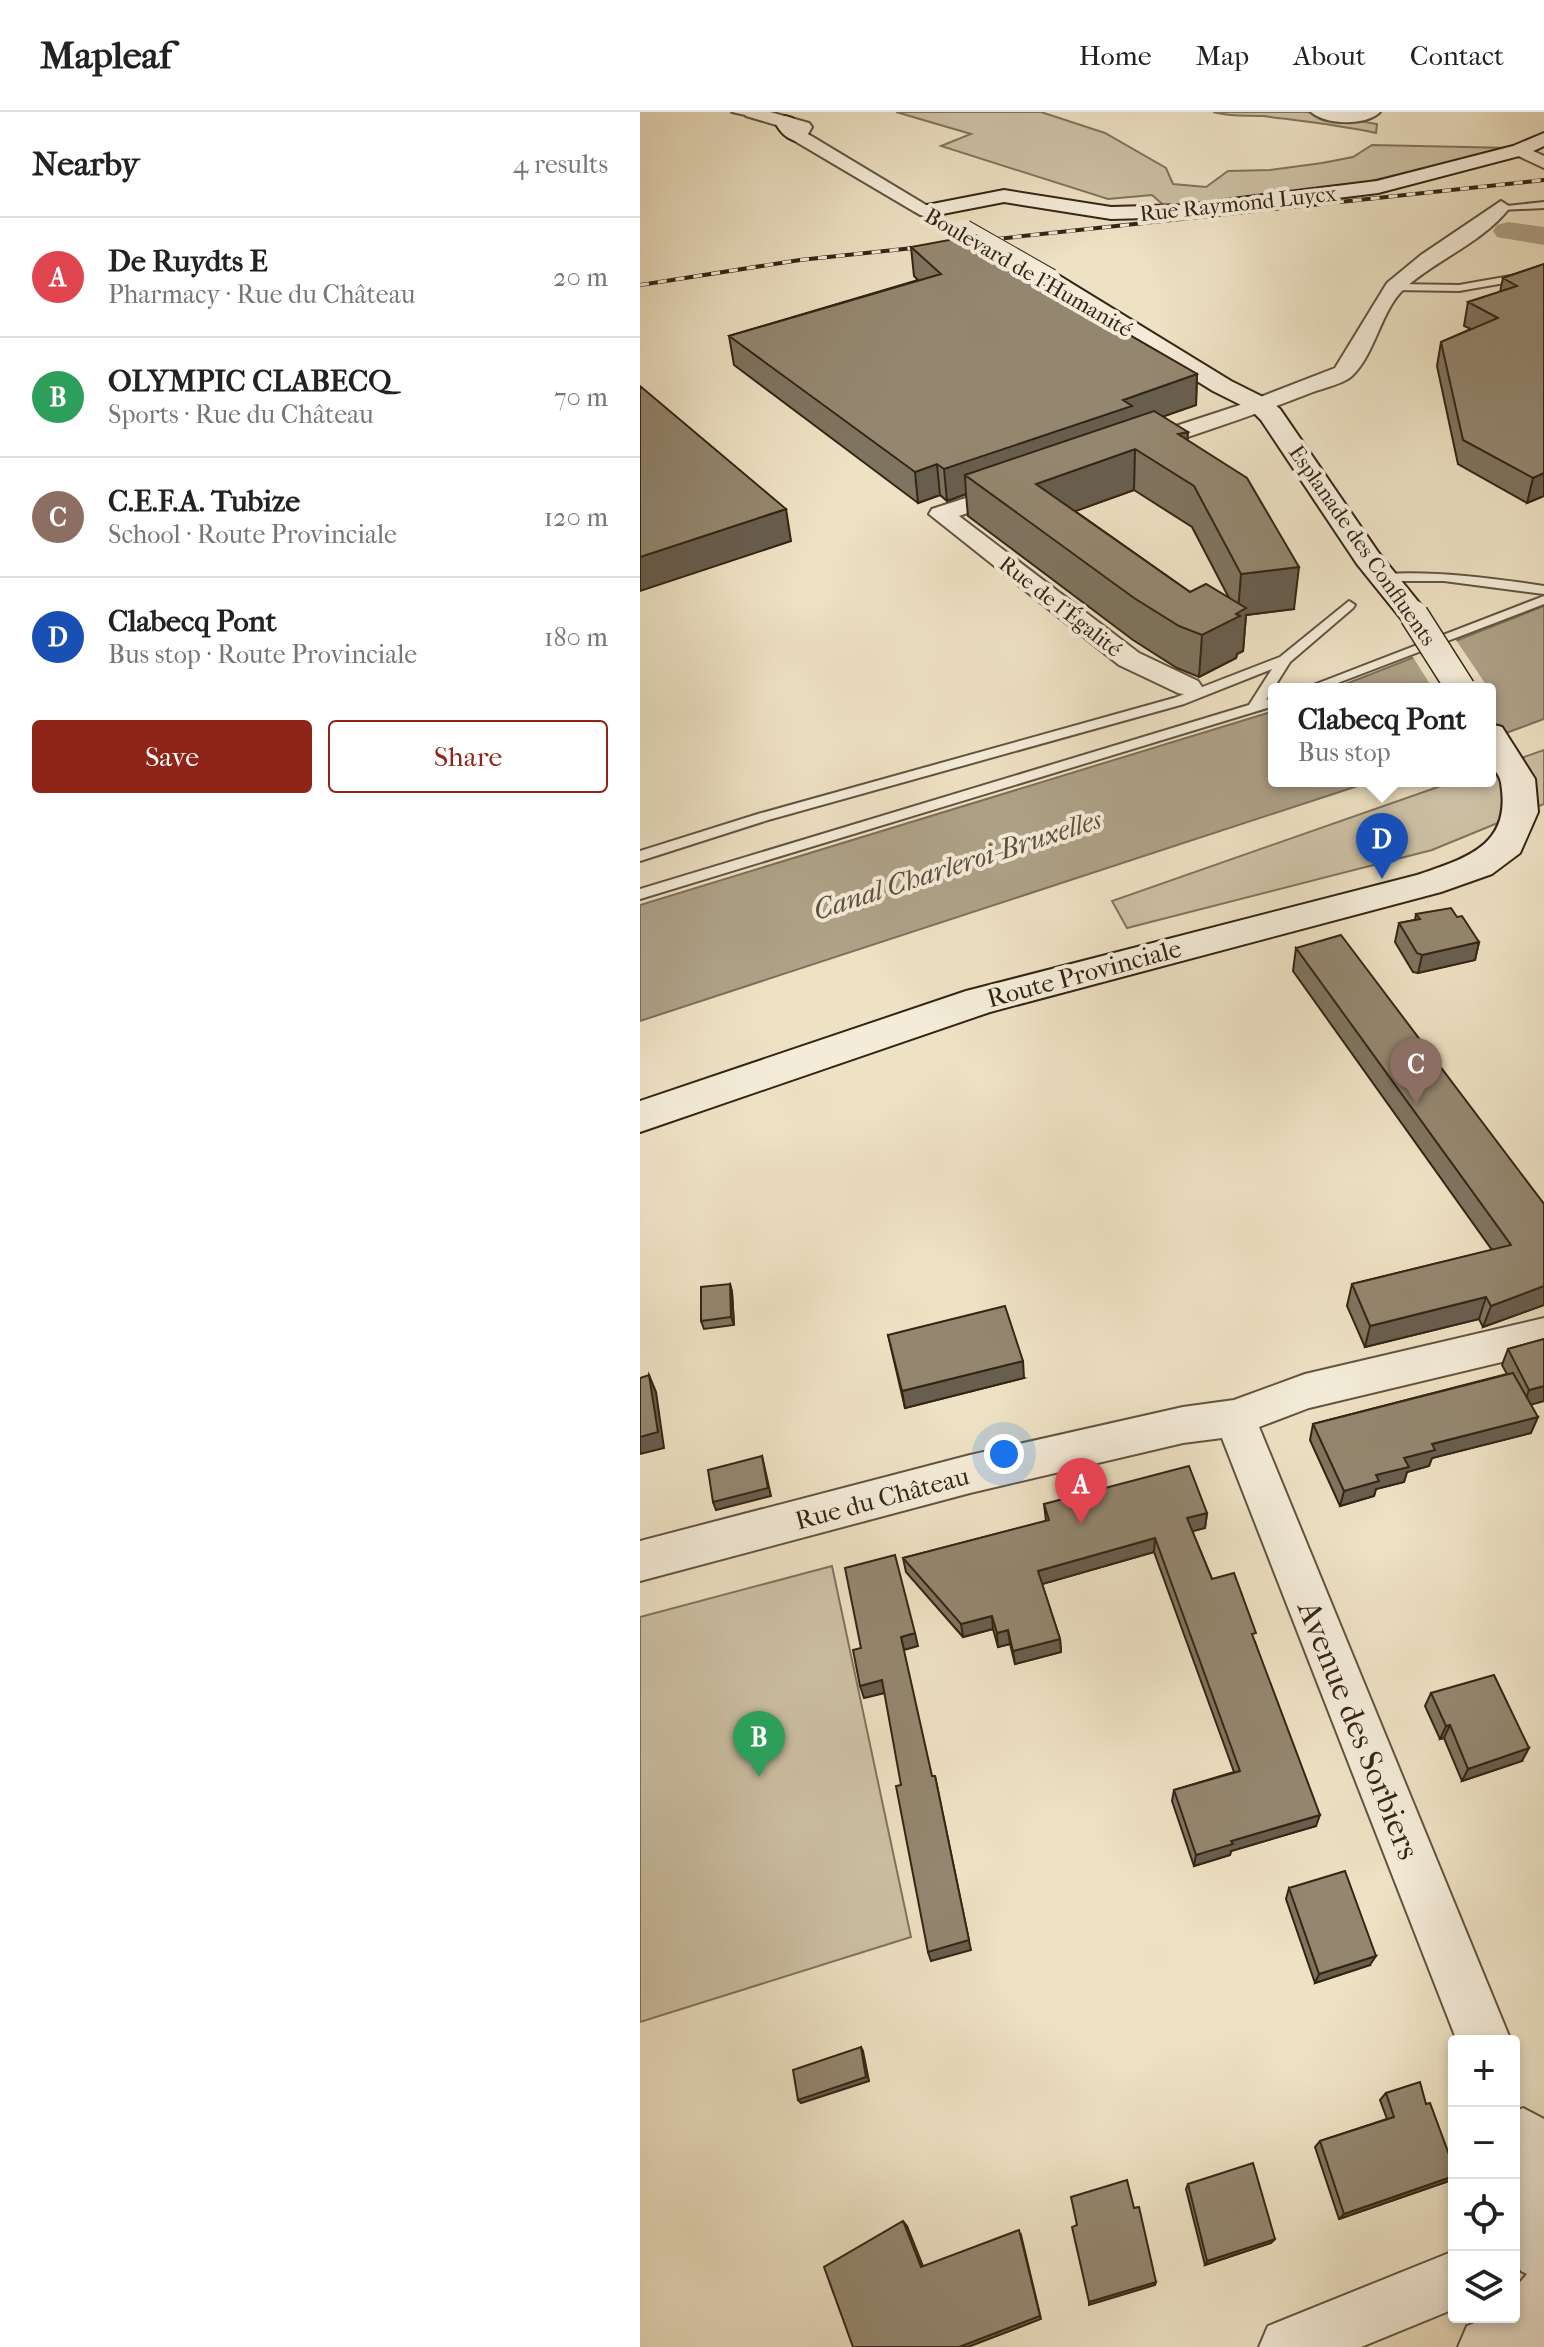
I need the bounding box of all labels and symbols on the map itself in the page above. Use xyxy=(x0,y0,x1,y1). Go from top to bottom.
street label: Rue Raymond Luycx xyxy=(1138,181,1338,227)
street label: Boulevard de l'Humanité xyxy=(920,203,1137,343)
street label: Esplanade des Confluents xyxy=(1283,440,1441,651)
street label: Rue de l'Égalité xyxy=(994,550,1128,663)
water label: Canal Charleroi-Bruxelles xyxy=(809,802,1107,927)
pin: D xyxy=(1356,813,1408,879)
street label: Route Provinciale xyxy=(984,933,1185,1014)
pin: C xyxy=(1390,1038,1442,1104)
your location xyxy=(984,1434,1024,1474)
pin: A xyxy=(1055,1458,1107,1524)
street label: Rue du Château xyxy=(792,1460,973,1537)
street label: Avenue des Sorbiers xyxy=(1289,1594,1427,1865)
pin: B xyxy=(733,1711,785,1777)

